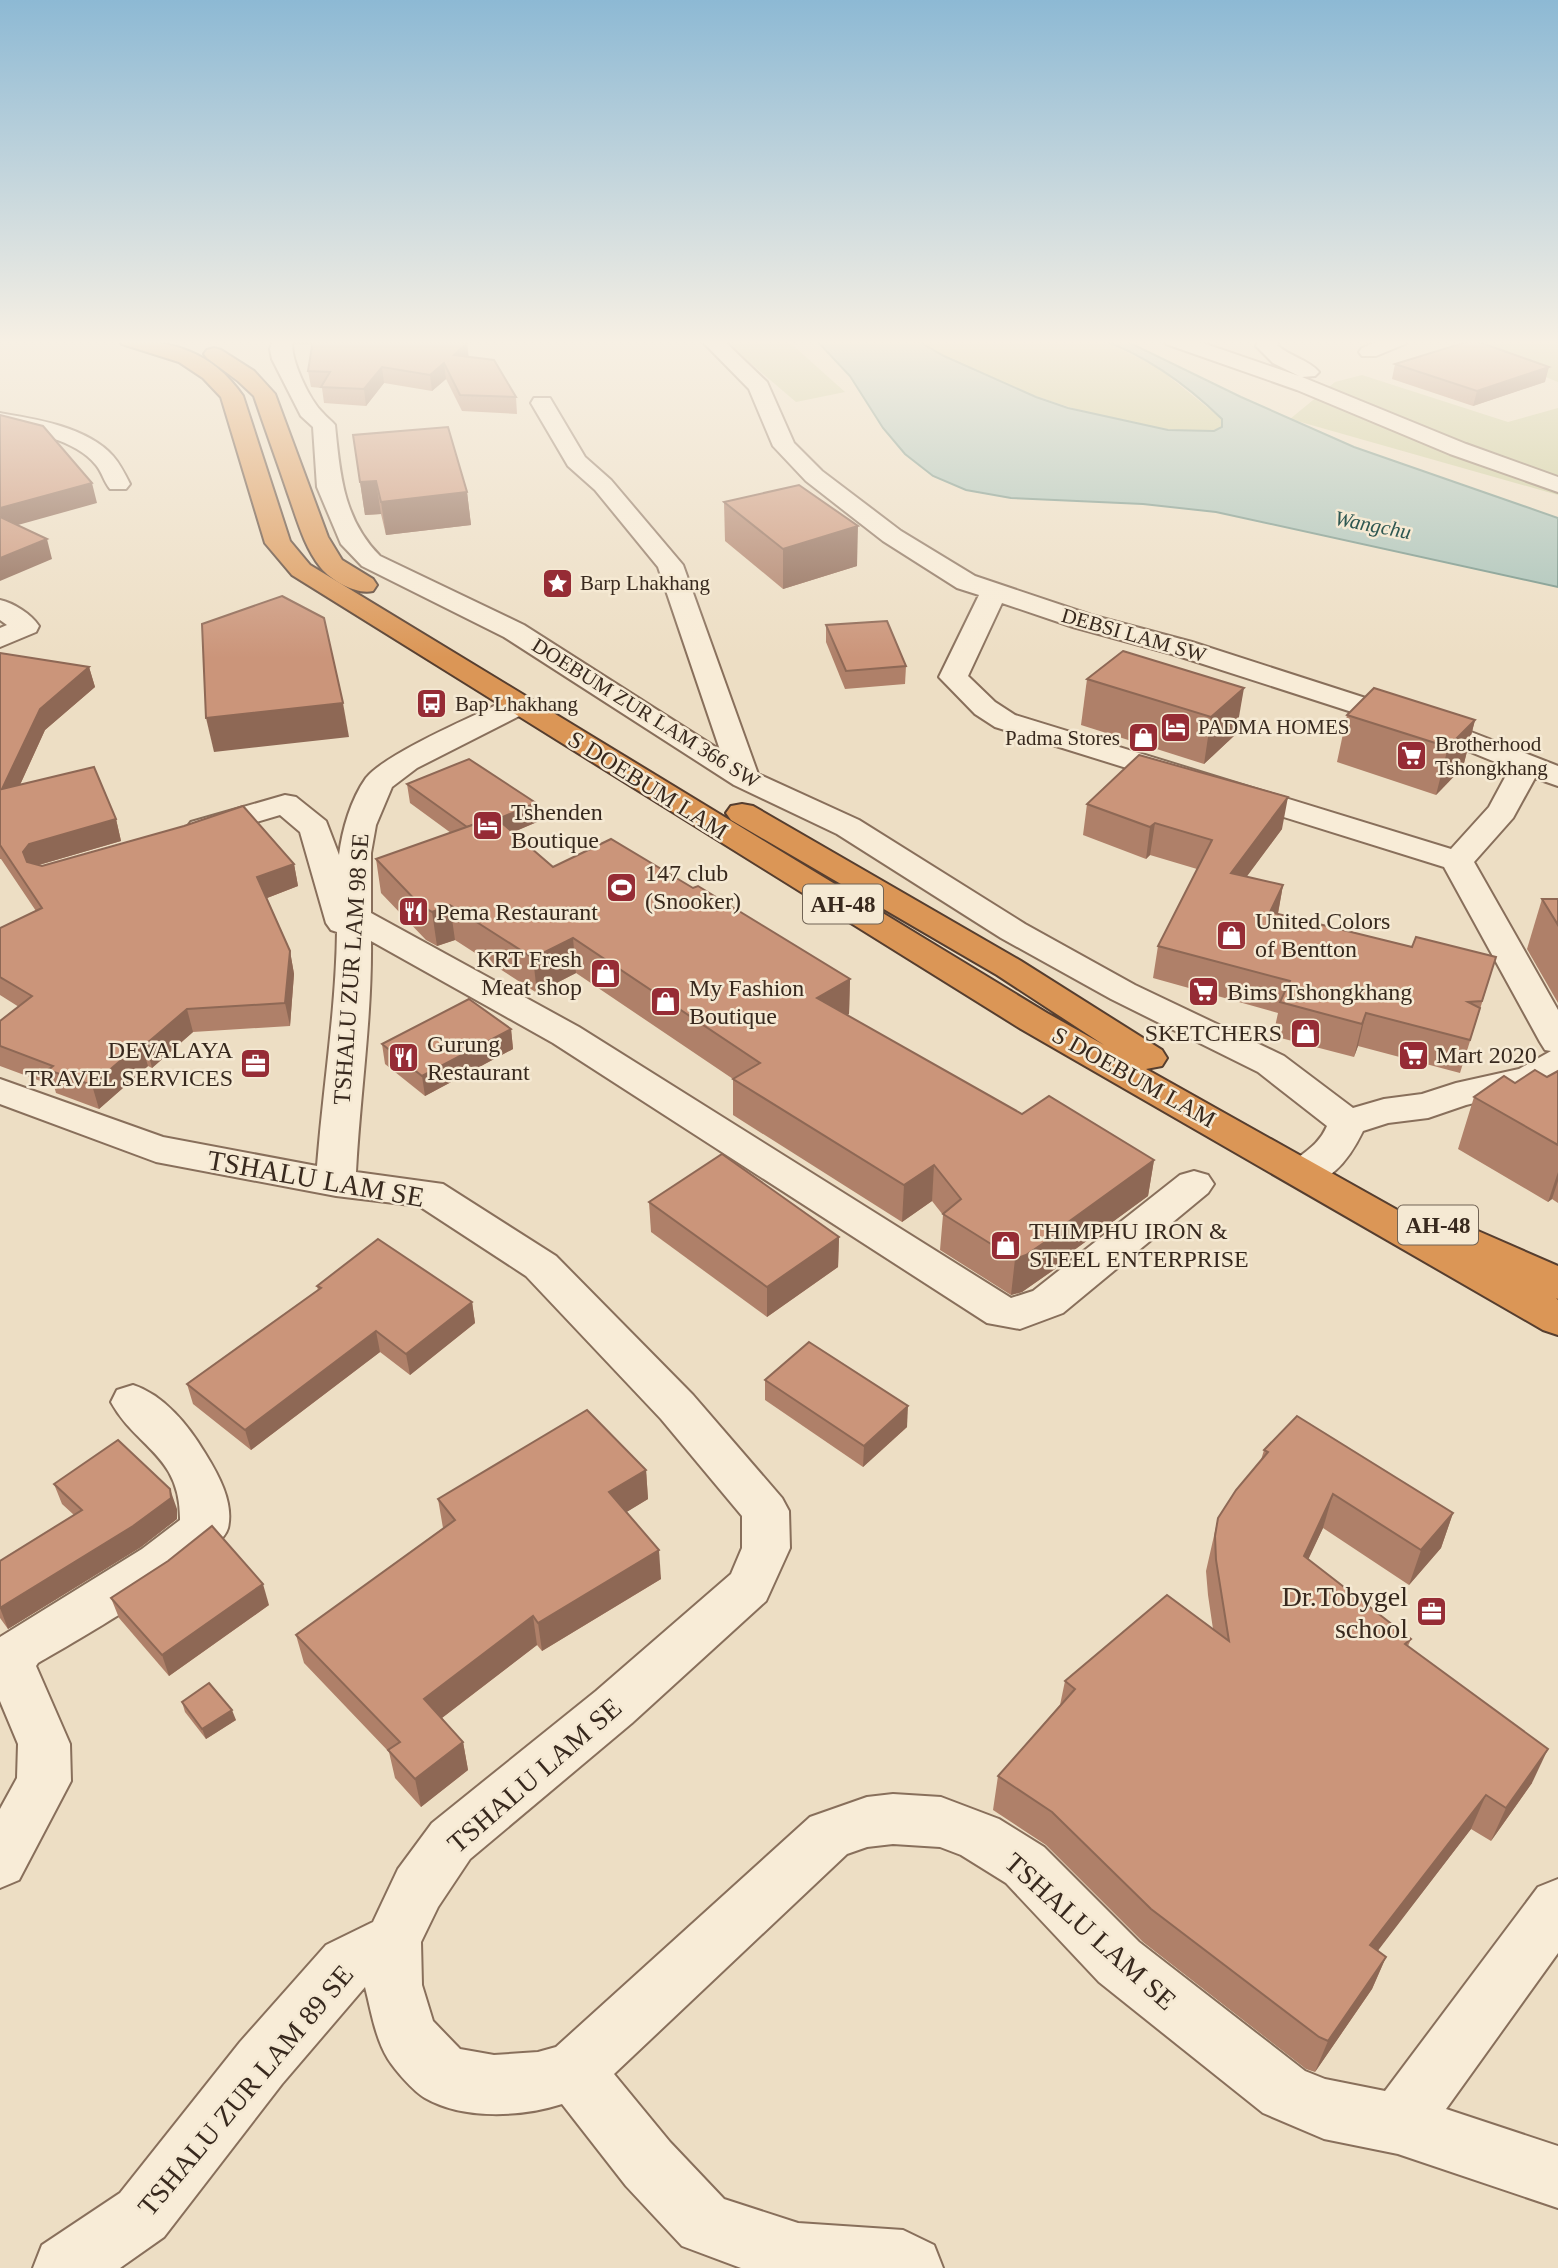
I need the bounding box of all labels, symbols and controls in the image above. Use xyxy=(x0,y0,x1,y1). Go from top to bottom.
water label: Wangchu xyxy=(1333,506,1413,544)
place icon: Barp Lhakhang xyxy=(540,566,574,600)
place label: Barp Lhakhang xyxy=(580,571,711,595)
street label: DEBSI LAM SW xyxy=(1059,603,1209,667)
street label: DOEBUM ZUR LAM 366 SW xyxy=(528,633,764,793)
bus stop icon: Bap Lhakhang xyxy=(415,687,449,721)
place label: Bap Lhakhang xyxy=(455,692,579,716)
hotel icon: PADMA HOMES xyxy=(1158,710,1192,744)
place label: PADMA HOMES xyxy=(1198,715,1350,739)
shop icon: Padma Stores xyxy=(1126,721,1160,755)
street label: S DOEBUM LAM xyxy=(564,726,732,844)
place label: Padma Stores xyxy=(1005,726,1120,750)
place label: Brotherhood Tshongkhang xyxy=(1435,732,1548,780)
supermarket icon: Brotherhood Tshongkhang xyxy=(1395,739,1429,773)
place label: Tshenden Boutique xyxy=(511,799,603,853)
hotel icon: Tshenden Boutique xyxy=(471,809,505,843)
street label: TSHALU ZUR LAM 98 SE xyxy=(329,832,373,1106)
place label: 147 club (Snooker) xyxy=(645,860,741,914)
sports icon: 147 club (Snooker) xyxy=(605,870,639,904)
road number: AH-48 xyxy=(803,884,883,923)
restaurant icon: Pema Restaurant xyxy=(396,895,430,929)
place label: Pema Restaurant xyxy=(436,899,598,925)
place label: United Colors of Bentton xyxy=(1255,908,1390,962)
shop icon: United Colors of Bentton xyxy=(1215,918,1249,952)
place label: KRT Fresh Meat shop xyxy=(477,946,582,1000)
shop icon: KRT Fresh Meat shop xyxy=(588,956,622,990)
place label: My Fashion Boutique xyxy=(689,975,804,1029)
supermarket icon: Bims Tshongkhang xyxy=(1187,975,1221,1009)
place label: Bims Tshongkhang xyxy=(1227,979,1412,1005)
shop icon: My Fashion Boutique xyxy=(649,985,683,1019)
shop icon: SKETCHERS xyxy=(1288,1016,1322,1050)
place label: SKETCHERS xyxy=(1145,1020,1282,1046)
street label: S DOEBUM LAM xyxy=(1048,1021,1220,1133)
place label: Gurung Restaurant xyxy=(427,1031,530,1085)
place label: DEVALAYA TRAVEL SERVICES xyxy=(25,1037,234,1091)
supermarket icon: Mart 2020 xyxy=(1396,1038,1430,1072)
restaurant icon: Gurung Restaurant xyxy=(387,1041,421,1075)
place label: Mart 2020 xyxy=(1436,1042,1537,1068)
office icon: DEVALAYA TRAVEL SERVICES xyxy=(239,1047,273,1081)
street label: TSHALU LAM SE xyxy=(205,1144,427,1213)
road number: AH-48 xyxy=(1398,1206,1478,1244)
place label: THIMPHU IRON & STEEL ENTERPRISE xyxy=(1029,1218,1249,1272)
shop icon: THIMPHU IRON & STEEL ENTERPRISE xyxy=(989,1228,1023,1262)
place label: Dr.Tobygel school xyxy=(1282,1581,1408,1644)
office icon: Dr.Tobygel school xyxy=(1414,1595,1448,1629)
street label: TSHALU LAM SE xyxy=(441,1692,627,1859)
street label: TSHALU LAM SE xyxy=(999,1846,1183,2016)
street label: TSHALU ZUR LAM 89 SE xyxy=(132,1959,359,2222)

